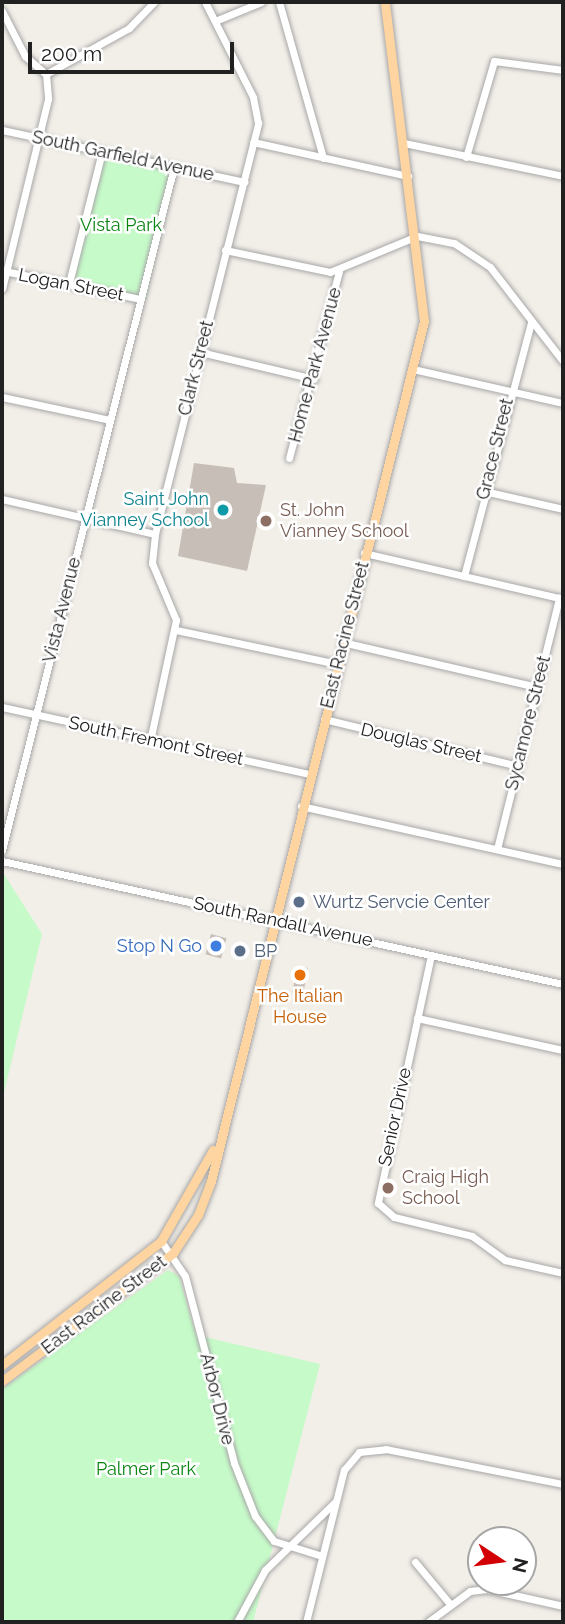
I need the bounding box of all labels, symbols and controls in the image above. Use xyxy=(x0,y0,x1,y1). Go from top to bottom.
scale bar xyxy=(32,28,238,72)
text: 200 m xyxy=(41,41,102,66)
street label: South Garfield Avenue xyxy=(30,126,216,186)
park label: Vista Park xyxy=(80,214,162,236)
street label: Logan Street xyxy=(16,264,126,306)
street label: Home Park Avenue xyxy=(284,285,346,445)
street label: Clark Street xyxy=(174,318,218,418)
street label: Grace Street xyxy=(472,396,518,502)
place label: Saint John Vianney School xyxy=(80,489,209,532)
place label: St. John Vianney School xyxy=(280,500,409,542)
marker: Saint John Vianney School xyxy=(215,502,231,518)
marker: St. John Vianney School xyxy=(258,513,274,529)
street label: Vista Avenue xyxy=(38,555,86,665)
street label: East Racine Street xyxy=(316,559,374,711)
street label: Sycamore Street xyxy=(501,653,555,793)
street label: South Fremont Street xyxy=(67,712,245,770)
street label: Douglas Street xyxy=(359,719,483,767)
place label: Wurtz Servcie Center xyxy=(313,891,490,913)
street label: South Randall Avenue xyxy=(191,892,375,952)
marker: Wurtz Servcie Center xyxy=(291,894,307,910)
place label: Stop N Go xyxy=(117,935,202,957)
marker: Stop N Go xyxy=(208,938,224,954)
place label: BP xyxy=(254,940,277,962)
marker: BP xyxy=(232,943,248,959)
marker: The Italian House xyxy=(292,967,308,983)
place label: The Italian House xyxy=(257,986,343,1028)
street label: Senior Drive xyxy=(374,1066,416,1168)
place label: Craig High School xyxy=(402,1167,489,1210)
marker: Craig High School xyxy=(380,1180,396,1196)
street label: East Racine Street xyxy=(37,1251,171,1359)
street label: Arbor Drive xyxy=(195,1351,239,1447)
park label: Palmer Park xyxy=(96,1458,196,1480)
north arrow xyxy=(467,1526,537,1596)
text: N xyxy=(508,1556,533,1575)

